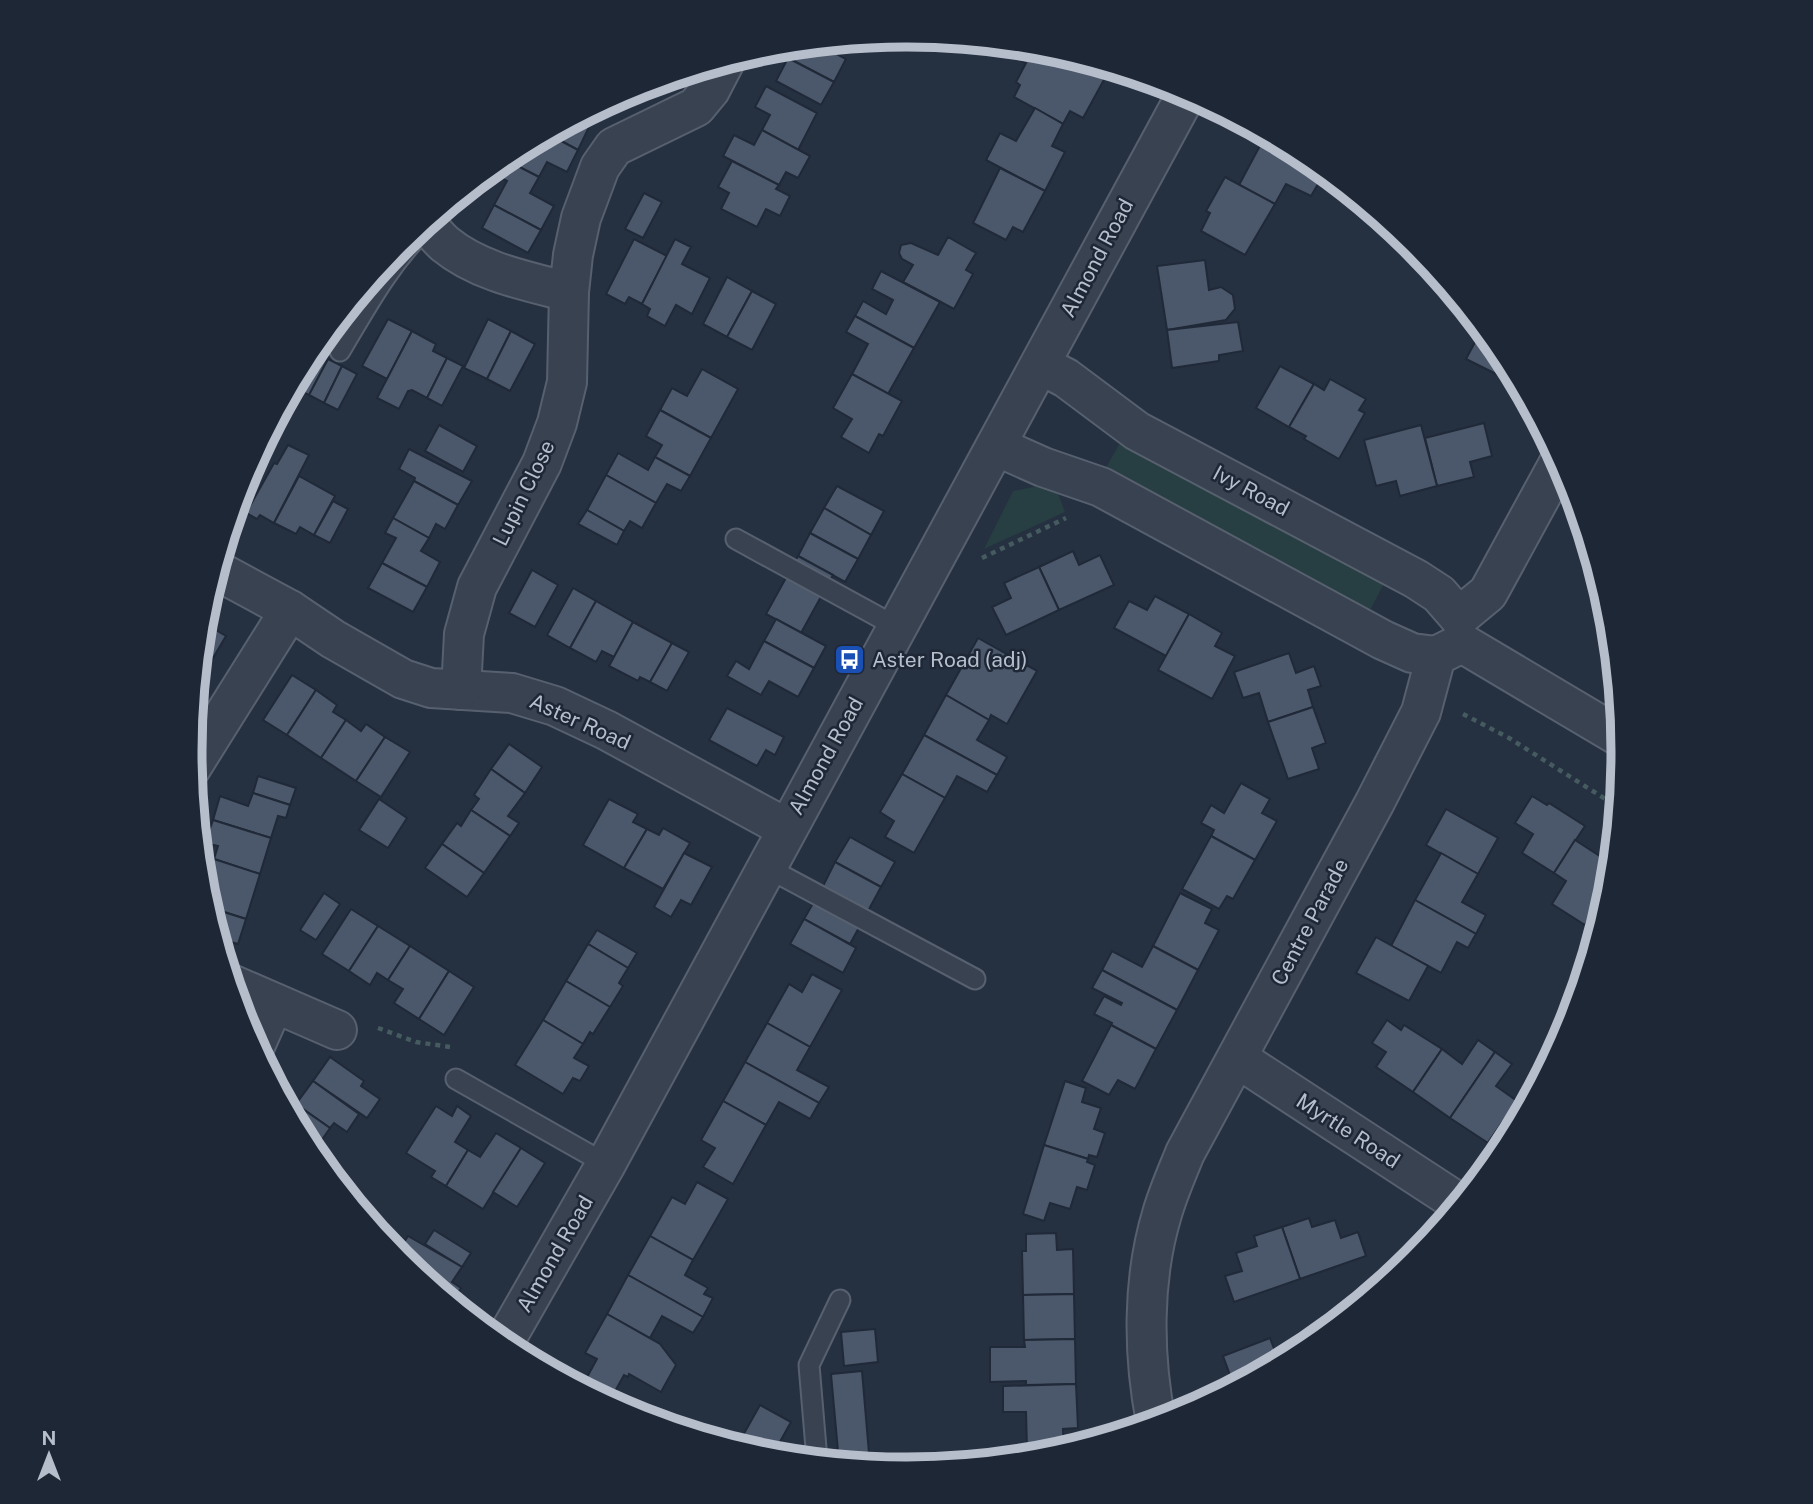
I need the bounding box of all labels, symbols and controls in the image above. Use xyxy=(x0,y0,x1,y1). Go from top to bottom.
street label: Almond Road xyxy=(1055,194,1138,321)
street label: Lupin Close xyxy=(487,436,560,550)
street label: Ivy Road xyxy=(1209,460,1294,521)
bus stop icon: Aster Road (adj) xyxy=(832,643,866,677)
place label: Aster Road (adj) xyxy=(872,647,1027,672)
street label: Aster Road xyxy=(526,688,635,755)
street label: Almond Road xyxy=(783,693,868,819)
street label: Centre Parade xyxy=(1266,854,1353,989)
street label: Myrtle Road xyxy=(1292,1088,1405,1173)
street label: Almond Road xyxy=(511,1191,598,1317)
north arrow xyxy=(14,1420,84,1490)
text: N xyxy=(42,1427,56,1449)

